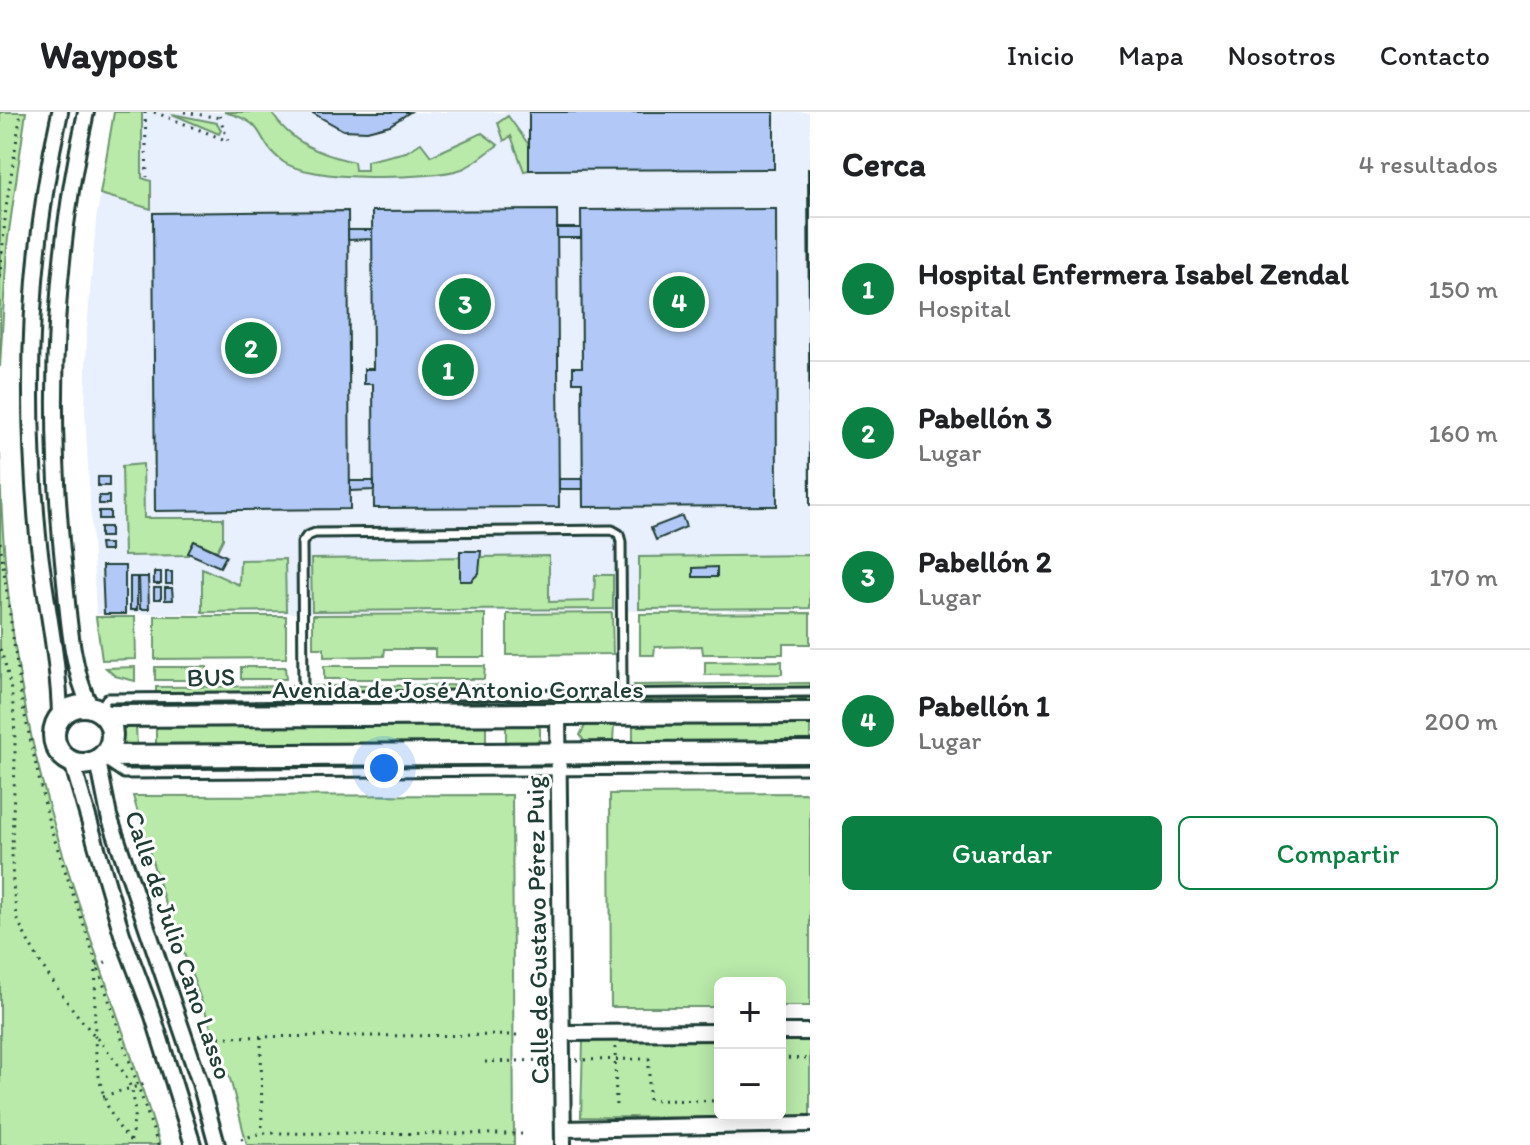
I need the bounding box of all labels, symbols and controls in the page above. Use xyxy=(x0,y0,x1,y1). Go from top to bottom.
text: Waypost xyxy=(40,32,178,78)
text: Inicio xyxy=(1007,38,1074,72)
text: Mapa xyxy=(1118,38,1184,72)
text: Nosotros xyxy=(1228,38,1336,72)
text: Contacto xyxy=(1380,38,1490,72)
text: Cerca xyxy=(842,144,926,185)
text: 4 resultados xyxy=(1358,148,1498,180)
text: Hospital Enfermera Isabel Zendal xyxy=(918,255,1349,292)
pin: 4 xyxy=(653,272,705,332)
text: 1 xyxy=(862,273,874,305)
text: 150 m xyxy=(1429,273,1498,305)
pin: 3 xyxy=(439,274,491,334)
text: Hospital xyxy=(918,292,1011,324)
pin: 2 xyxy=(225,318,277,378)
pin: 1 xyxy=(422,340,474,400)
text: Pabellón 3 xyxy=(918,399,1052,436)
text: 2 xyxy=(861,417,875,449)
text: 160 m xyxy=(1428,417,1498,449)
text: Lugar xyxy=(918,436,981,468)
text: Pabellón 2 xyxy=(918,543,1051,580)
text: 3 xyxy=(861,561,875,593)
text: 170 m xyxy=(1429,561,1498,593)
text: Lugar xyxy=(918,580,981,612)
street label: BUS xyxy=(186,661,236,693)
street label: Avenida de José Antonio Corrales xyxy=(272,673,644,705)
text: Pabellón 1 xyxy=(918,687,1050,724)
text: 4 xyxy=(860,705,876,737)
text: 200 m xyxy=(1425,705,1498,737)
text: Lugar xyxy=(918,724,981,756)
your location xyxy=(364,748,404,788)
street label: Calle de Gustavo Pérez Puig xyxy=(518,775,556,1085)
street label: Calle de Julio Cano Lasso xyxy=(118,806,240,1084)
button: Guardar xyxy=(842,816,1162,890)
button: Compartir xyxy=(1178,816,1498,890)
map controls xyxy=(714,977,786,1121)
button: + xyxy=(714,977,786,1049)
button: − xyxy=(714,1049,786,1121)

